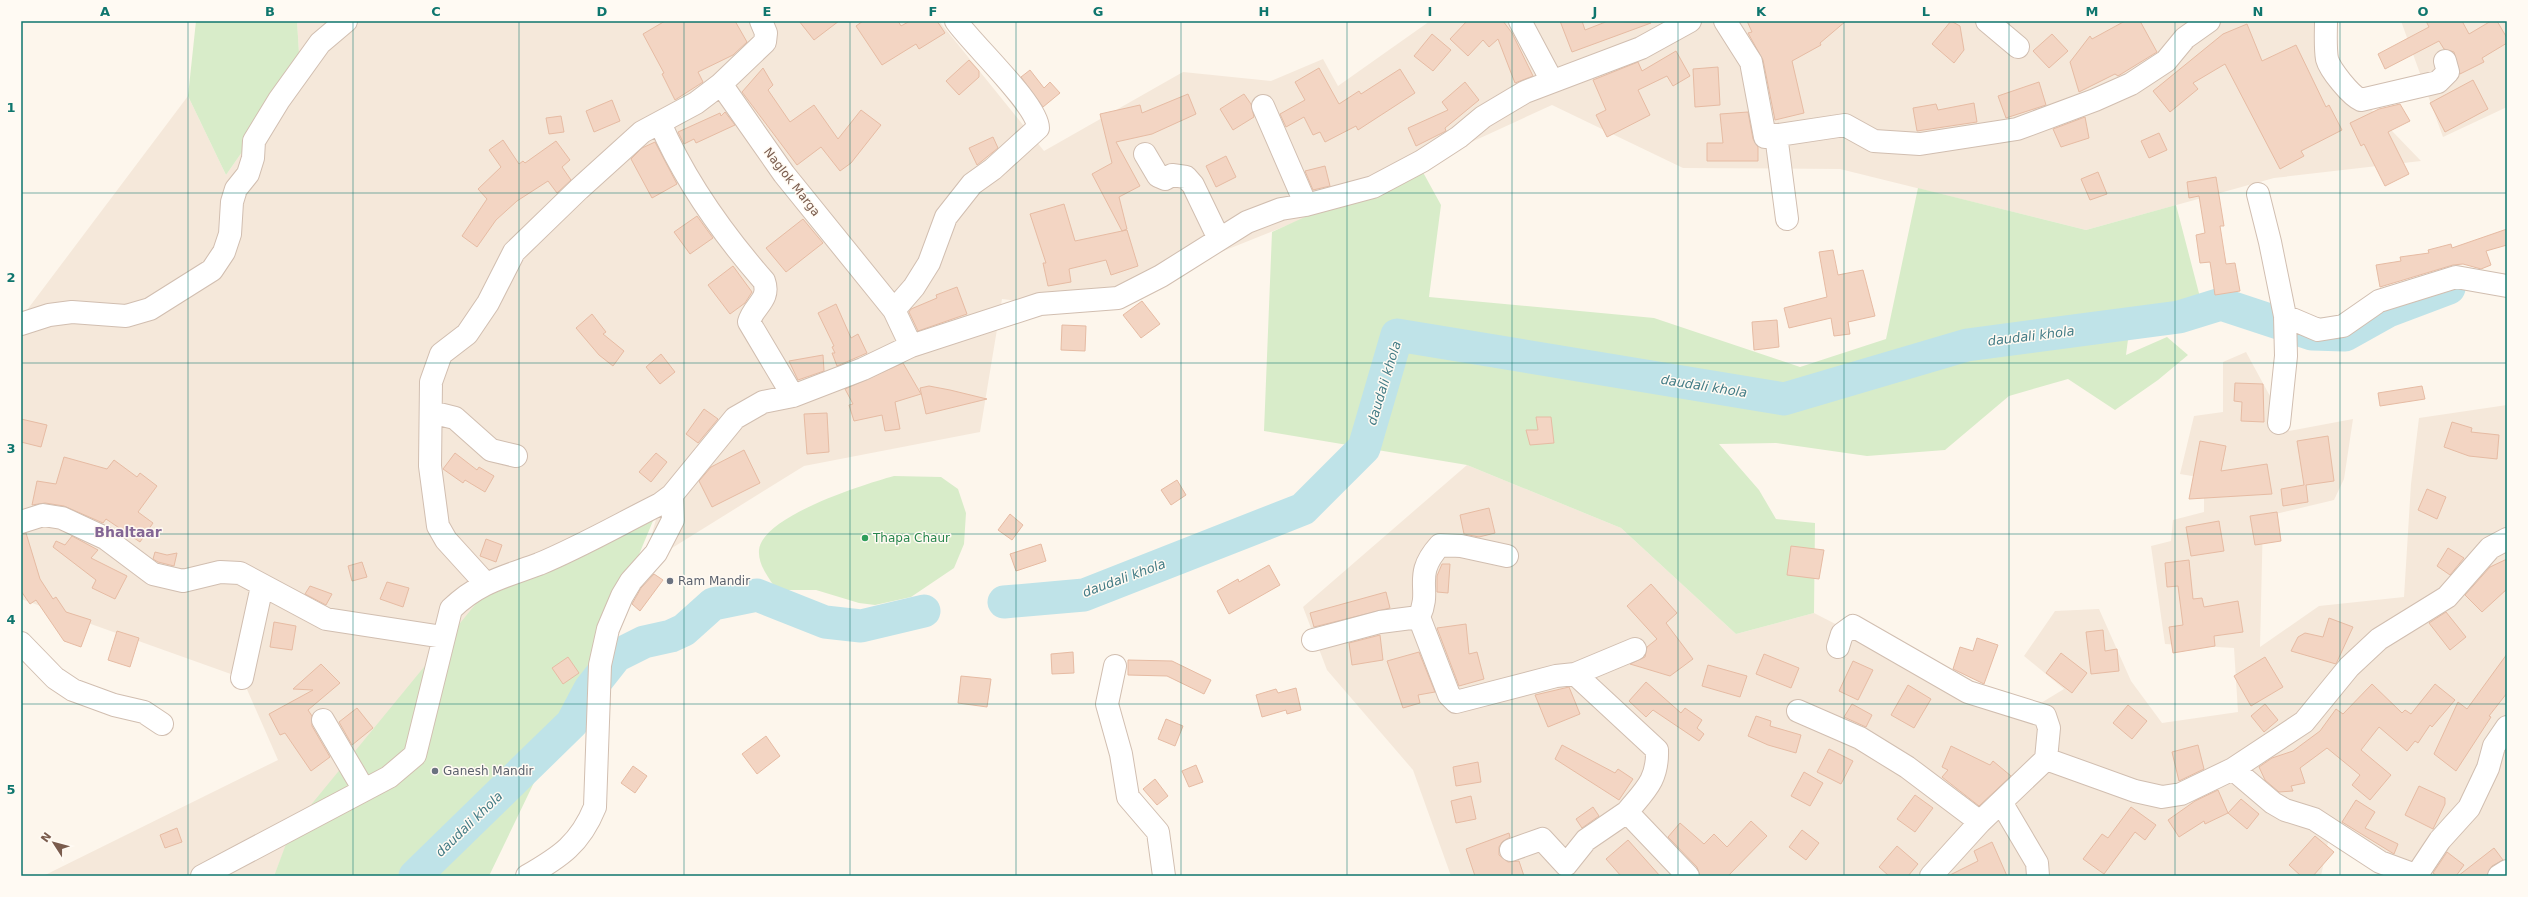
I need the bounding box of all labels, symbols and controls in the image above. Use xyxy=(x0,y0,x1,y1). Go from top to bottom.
text: A xyxy=(100,4,110,19)
text: B xyxy=(265,4,275,19)
text: C xyxy=(431,4,441,19)
text: D xyxy=(597,4,608,19)
text: E xyxy=(763,4,771,19)
text: F xyxy=(929,4,937,19)
text: G xyxy=(1093,4,1103,19)
text: H xyxy=(1259,4,1269,19)
text: I xyxy=(1428,4,1432,19)
text: J xyxy=(1592,4,1597,19)
text: K xyxy=(1756,4,1767,19)
text: L xyxy=(1922,4,1930,19)
text: M xyxy=(2086,4,2098,19)
text: N xyxy=(2253,4,2263,19)
text: O xyxy=(2417,4,2429,19)
text: 1 xyxy=(6,100,16,115)
street label: Naglok Marga xyxy=(761,145,823,219)
text: 2 xyxy=(6,270,16,285)
water label: daudali khola xyxy=(1987,323,2075,349)
water label: daudali khola xyxy=(1364,339,1404,427)
water label: daudali khola xyxy=(1660,372,1748,400)
text: 3 xyxy=(6,441,16,456)
district label: Bhaltaar xyxy=(94,524,162,540)
place label: Thapa Chaur xyxy=(872,531,950,545)
marker: Thapa Chaur xyxy=(860,533,870,543)
water label: daudali khola xyxy=(1080,556,1168,600)
place label: Ram Mandir xyxy=(678,574,750,588)
marker: Ram Mandir xyxy=(665,576,675,586)
text: 4 xyxy=(6,612,16,627)
place label: Ganesh Mandir xyxy=(443,764,534,778)
marker: Ganesh Mandir xyxy=(430,766,440,776)
text: 5 xyxy=(6,782,16,797)
water label: daudali khola xyxy=(432,788,506,860)
north arrow xyxy=(34,823,74,863)
text: N xyxy=(38,830,54,845)

